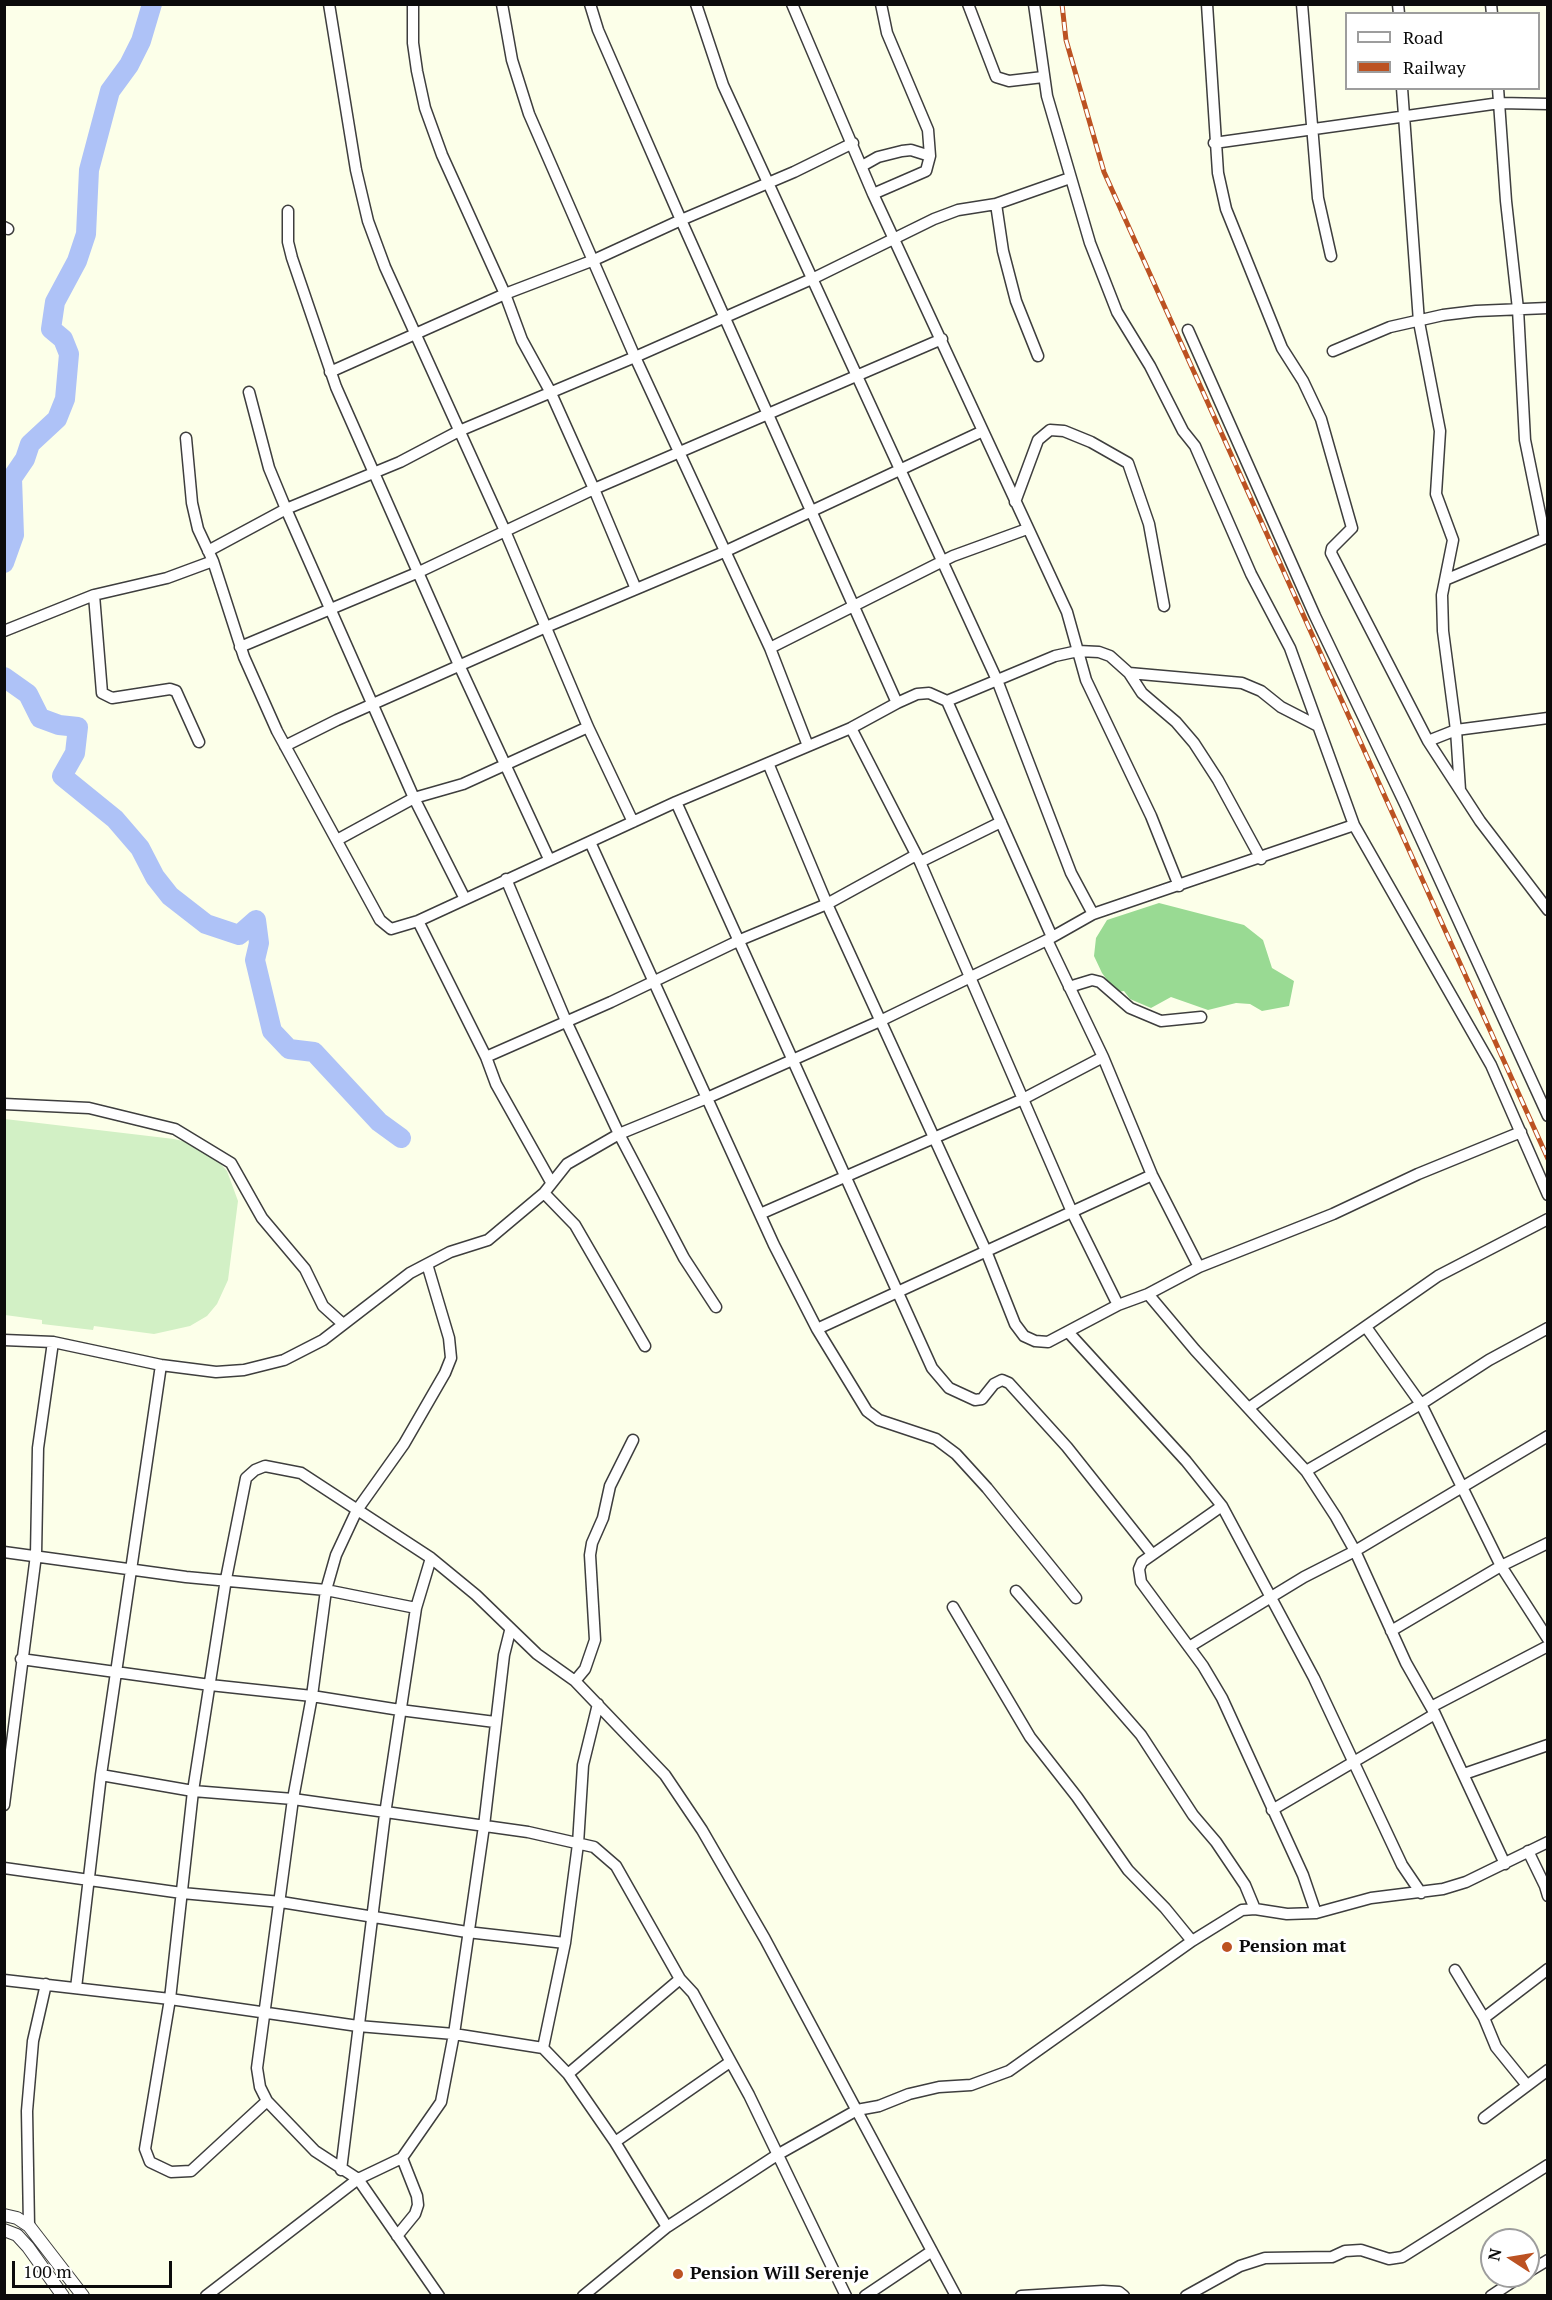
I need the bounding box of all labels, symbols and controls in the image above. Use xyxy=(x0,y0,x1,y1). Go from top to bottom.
legend xyxy=(1345,12,1540,90)
text: Road xyxy=(1403,25,1443,49)
text: Railway xyxy=(1403,55,1466,79)
place label: Pension mat xyxy=(1239,1936,1346,1958)
marker: Pension mat xyxy=(1220,1940,1234,1954)
north arrow xyxy=(1480,2228,1540,2288)
text: N xyxy=(1482,2246,1506,2263)
scale bar xyxy=(15,2249,176,2287)
text: 100 m xyxy=(23,2259,72,2283)
place label: Pension Will Serenje xyxy=(690,2263,869,2285)
marker: Pension Will Serenje xyxy=(671,2267,685,2281)

